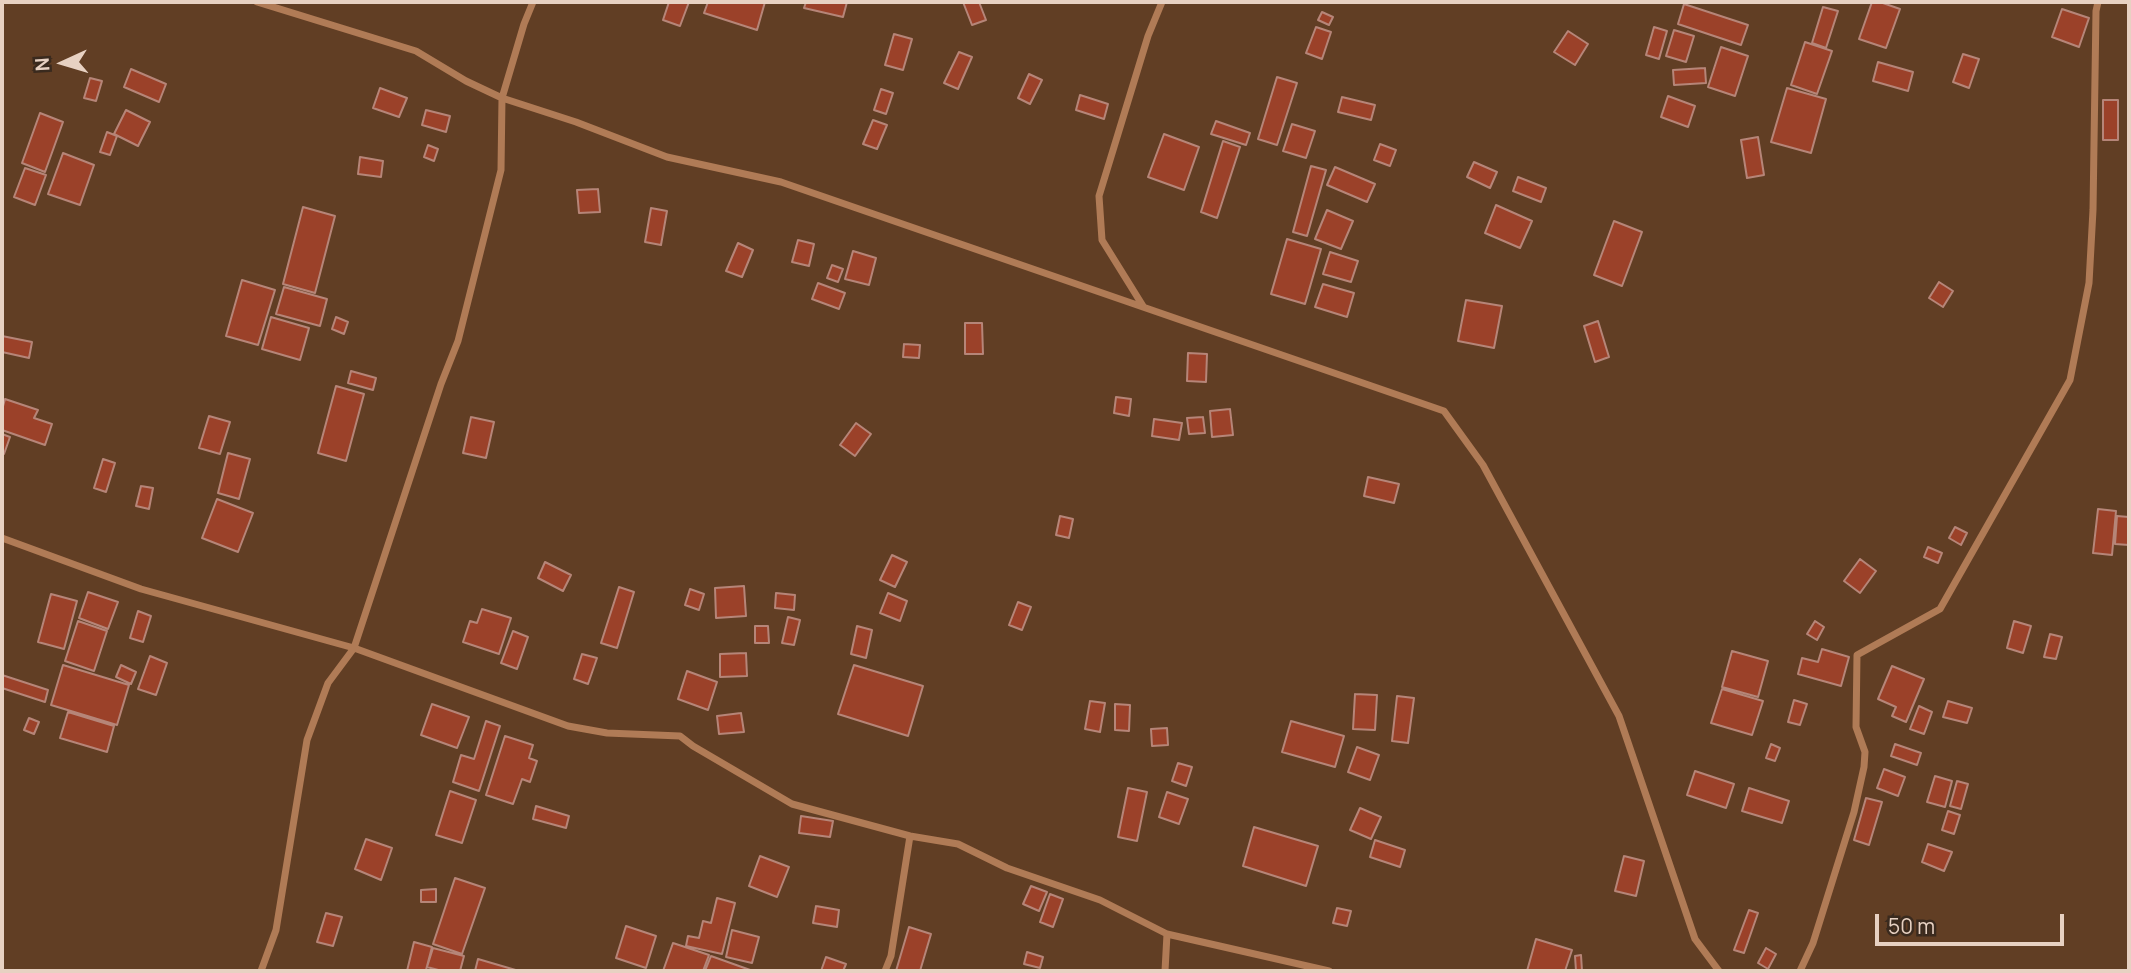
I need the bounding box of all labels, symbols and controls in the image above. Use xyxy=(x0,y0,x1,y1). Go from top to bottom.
north arrow xyxy=(28,28,98,98)
text: N xyxy=(29,57,55,72)
scale bar xyxy=(1879,900,2068,944)
text: 50 m xyxy=(1888,912,1935,940)

